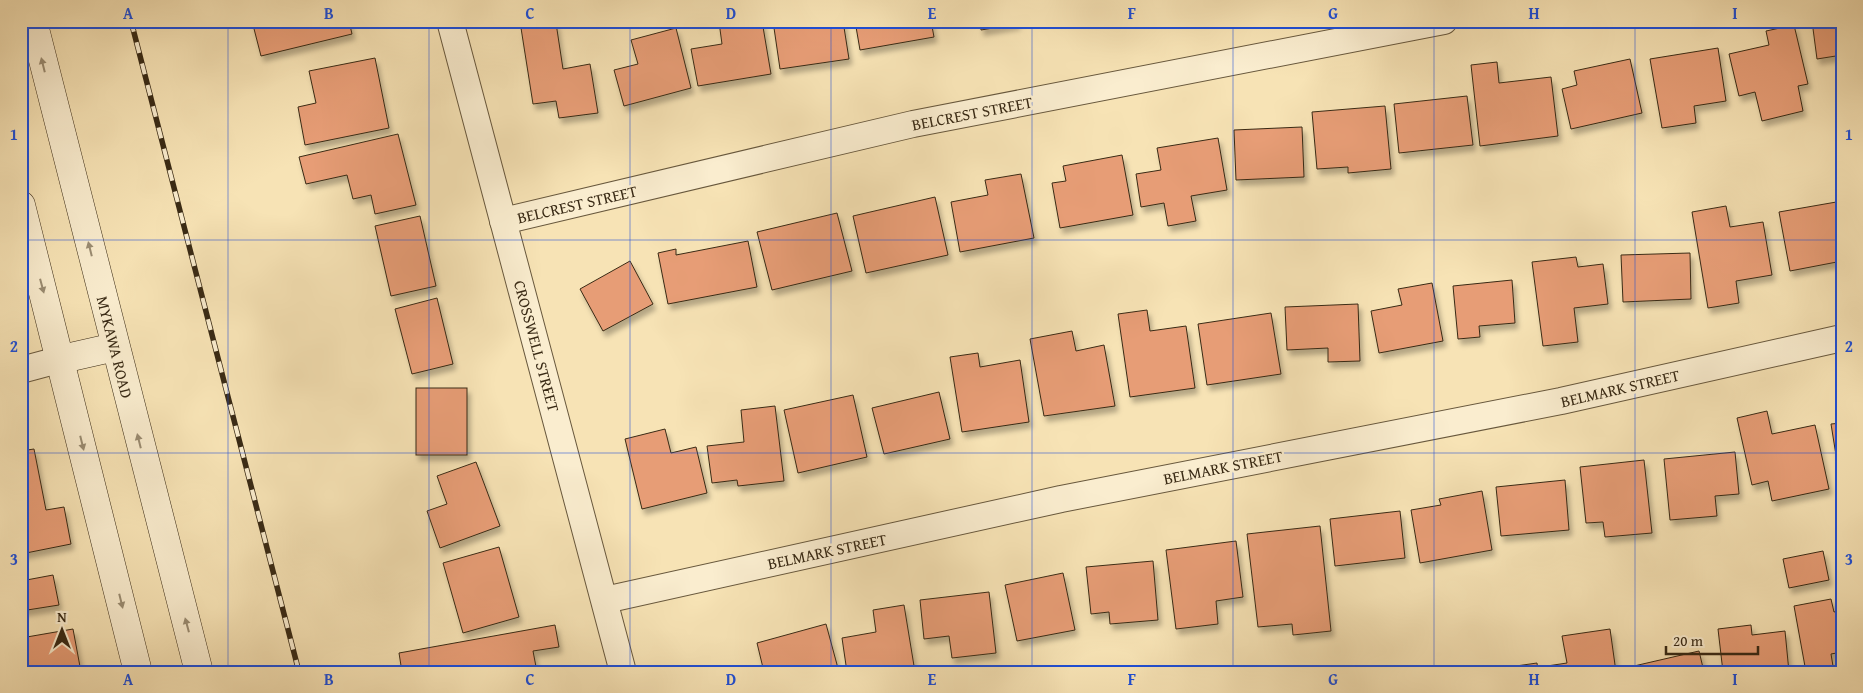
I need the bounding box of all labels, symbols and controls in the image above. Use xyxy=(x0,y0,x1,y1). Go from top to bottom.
text: A xyxy=(123,1,134,25)
text: B xyxy=(324,1,334,25)
text: C xyxy=(525,1,535,25)
text: D xyxy=(726,1,736,25)
text: E xyxy=(928,1,937,25)
text: F xyxy=(1128,1,1136,25)
text: G xyxy=(1328,1,1338,25)
text: H xyxy=(1528,1,1540,25)
text: I xyxy=(1732,1,1738,25)
one-way arrow xyxy=(39,57,47,72)
street label: BELCREST STREET xyxy=(910,90,1034,136)
text: 1 xyxy=(10,122,18,146)
text: 1 xyxy=(1845,122,1853,146)
street label: BELCREST STREET xyxy=(515,179,639,229)
one-way arrow xyxy=(86,242,94,257)
one-way arrow xyxy=(39,278,47,293)
street label: CROSSWELL STREET xyxy=(508,278,566,414)
street label: MYKAWA ROAD xyxy=(91,293,139,401)
text: 2 xyxy=(10,334,18,358)
text: 2 xyxy=(1845,334,1853,358)
street label: BELMARK STREET xyxy=(1558,363,1682,413)
one-way arrow xyxy=(135,433,143,449)
one-way arrow xyxy=(78,436,86,451)
street label: BELMARK STREET xyxy=(1161,444,1285,490)
street label: BELMARK STREET xyxy=(765,527,889,575)
text: 3 xyxy=(10,547,18,571)
text: 3 xyxy=(1845,547,1853,571)
one-way arrow xyxy=(117,594,125,609)
north arrow xyxy=(38,606,88,656)
text: N xyxy=(57,607,67,627)
one-way arrow xyxy=(183,617,191,632)
scale bar xyxy=(1666,623,1758,655)
text: 20 m xyxy=(1673,630,1704,651)
text: A xyxy=(123,667,134,691)
text: B xyxy=(324,667,334,691)
text: C xyxy=(525,667,535,691)
text: D xyxy=(726,667,736,691)
text: E xyxy=(928,667,937,691)
text: F xyxy=(1128,667,1136,691)
text: G xyxy=(1328,667,1338,691)
text: H xyxy=(1528,667,1540,691)
text: I xyxy=(1732,667,1738,691)

